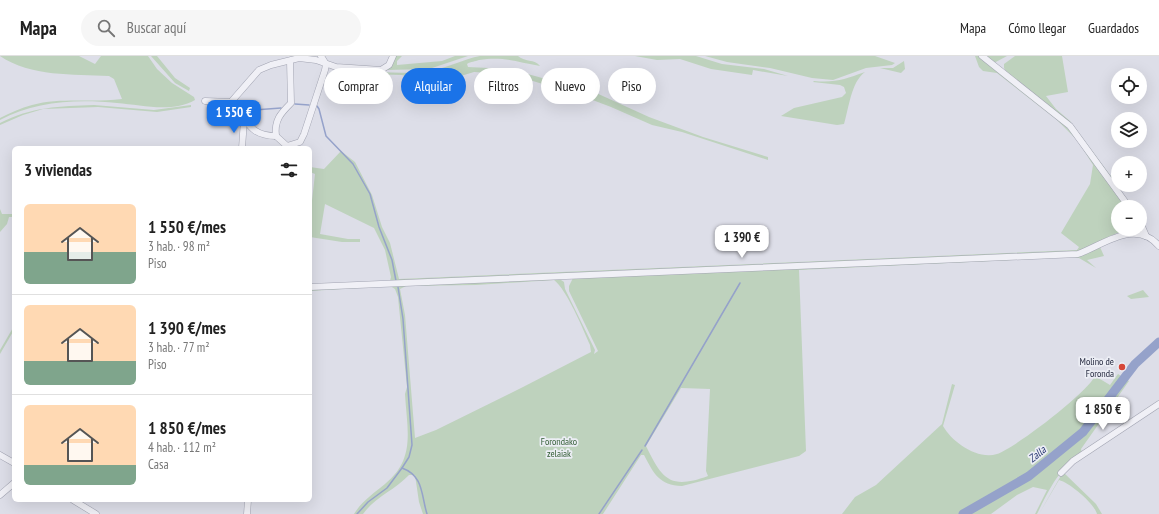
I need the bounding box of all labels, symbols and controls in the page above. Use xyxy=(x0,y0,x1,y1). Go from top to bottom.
search box xyxy=(81,10,361,46)
text: Mapa xyxy=(20,16,57,40)
icon: search xyxy=(95,17,117,39)
text: Buscar aquí xyxy=(127,18,186,37)
text: Mapa xyxy=(960,19,986,37)
text: Cómo llegar xyxy=(1008,19,1066,37)
text: Guardados xyxy=(1088,19,1139,37)
chip: Comprar xyxy=(324,68,393,104)
chip: Alquilar xyxy=(401,68,466,104)
chip: Filtros xyxy=(474,68,533,104)
chip: Nuevo xyxy=(541,68,600,104)
chip: Piso xyxy=(608,68,656,104)
map controls xyxy=(1111,68,1147,236)
button: locate xyxy=(1111,68,1147,104)
pin: 1 550 € xyxy=(197,100,271,134)
text: 1 550 € xyxy=(216,104,252,121)
button: layers xyxy=(1111,112,1147,148)
button: + xyxy=(1111,156,1147,192)
text: 3 viviendas xyxy=(24,159,92,181)
icon: filters xyxy=(278,159,300,181)
button: − xyxy=(1111,200,1147,236)
text: 1 550 €/mes xyxy=(148,216,226,238)
icon: home xyxy=(56,220,104,268)
pin: 1 390 € xyxy=(705,225,779,259)
text: 1 390 € xyxy=(724,229,760,246)
text: 3 hab. · 98 m² xyxy=(148,238,210,255)
text: Piso xyxy=(148,255,167,272)
text: 1 390 €/mes xyxy=(148,317,226,339)
icon: home xyxy=(56,321,104,369)
text: 3 hab. · 77 m² xyxy=(148,339,210,356)
place label: Molino de Foronda xyxy=(1080,355,1114,380)
text: Piso xyxy=(148,356,167,373)
marker: Molino de Foronda xyxy=(1117,362,1127,372)
pin: 1 850 € xyxy=(1066,397,1140,431)
text: 1 850 € xyxy=(1085,401,1121,418)
text: 1 850 €/mes xyxy=(148,417,226,439)
icon: home xyxy=(56,421,104,469)
park label: Forondako zelaiak xyxy=(541,435,577,460)
text: 4 hab. · 112 m² xyxy=(148,439,216,456)
water label: Zalla xyxy=(1025,442,1049,465)
text: Casa xyxy=(148,456,169,473)

